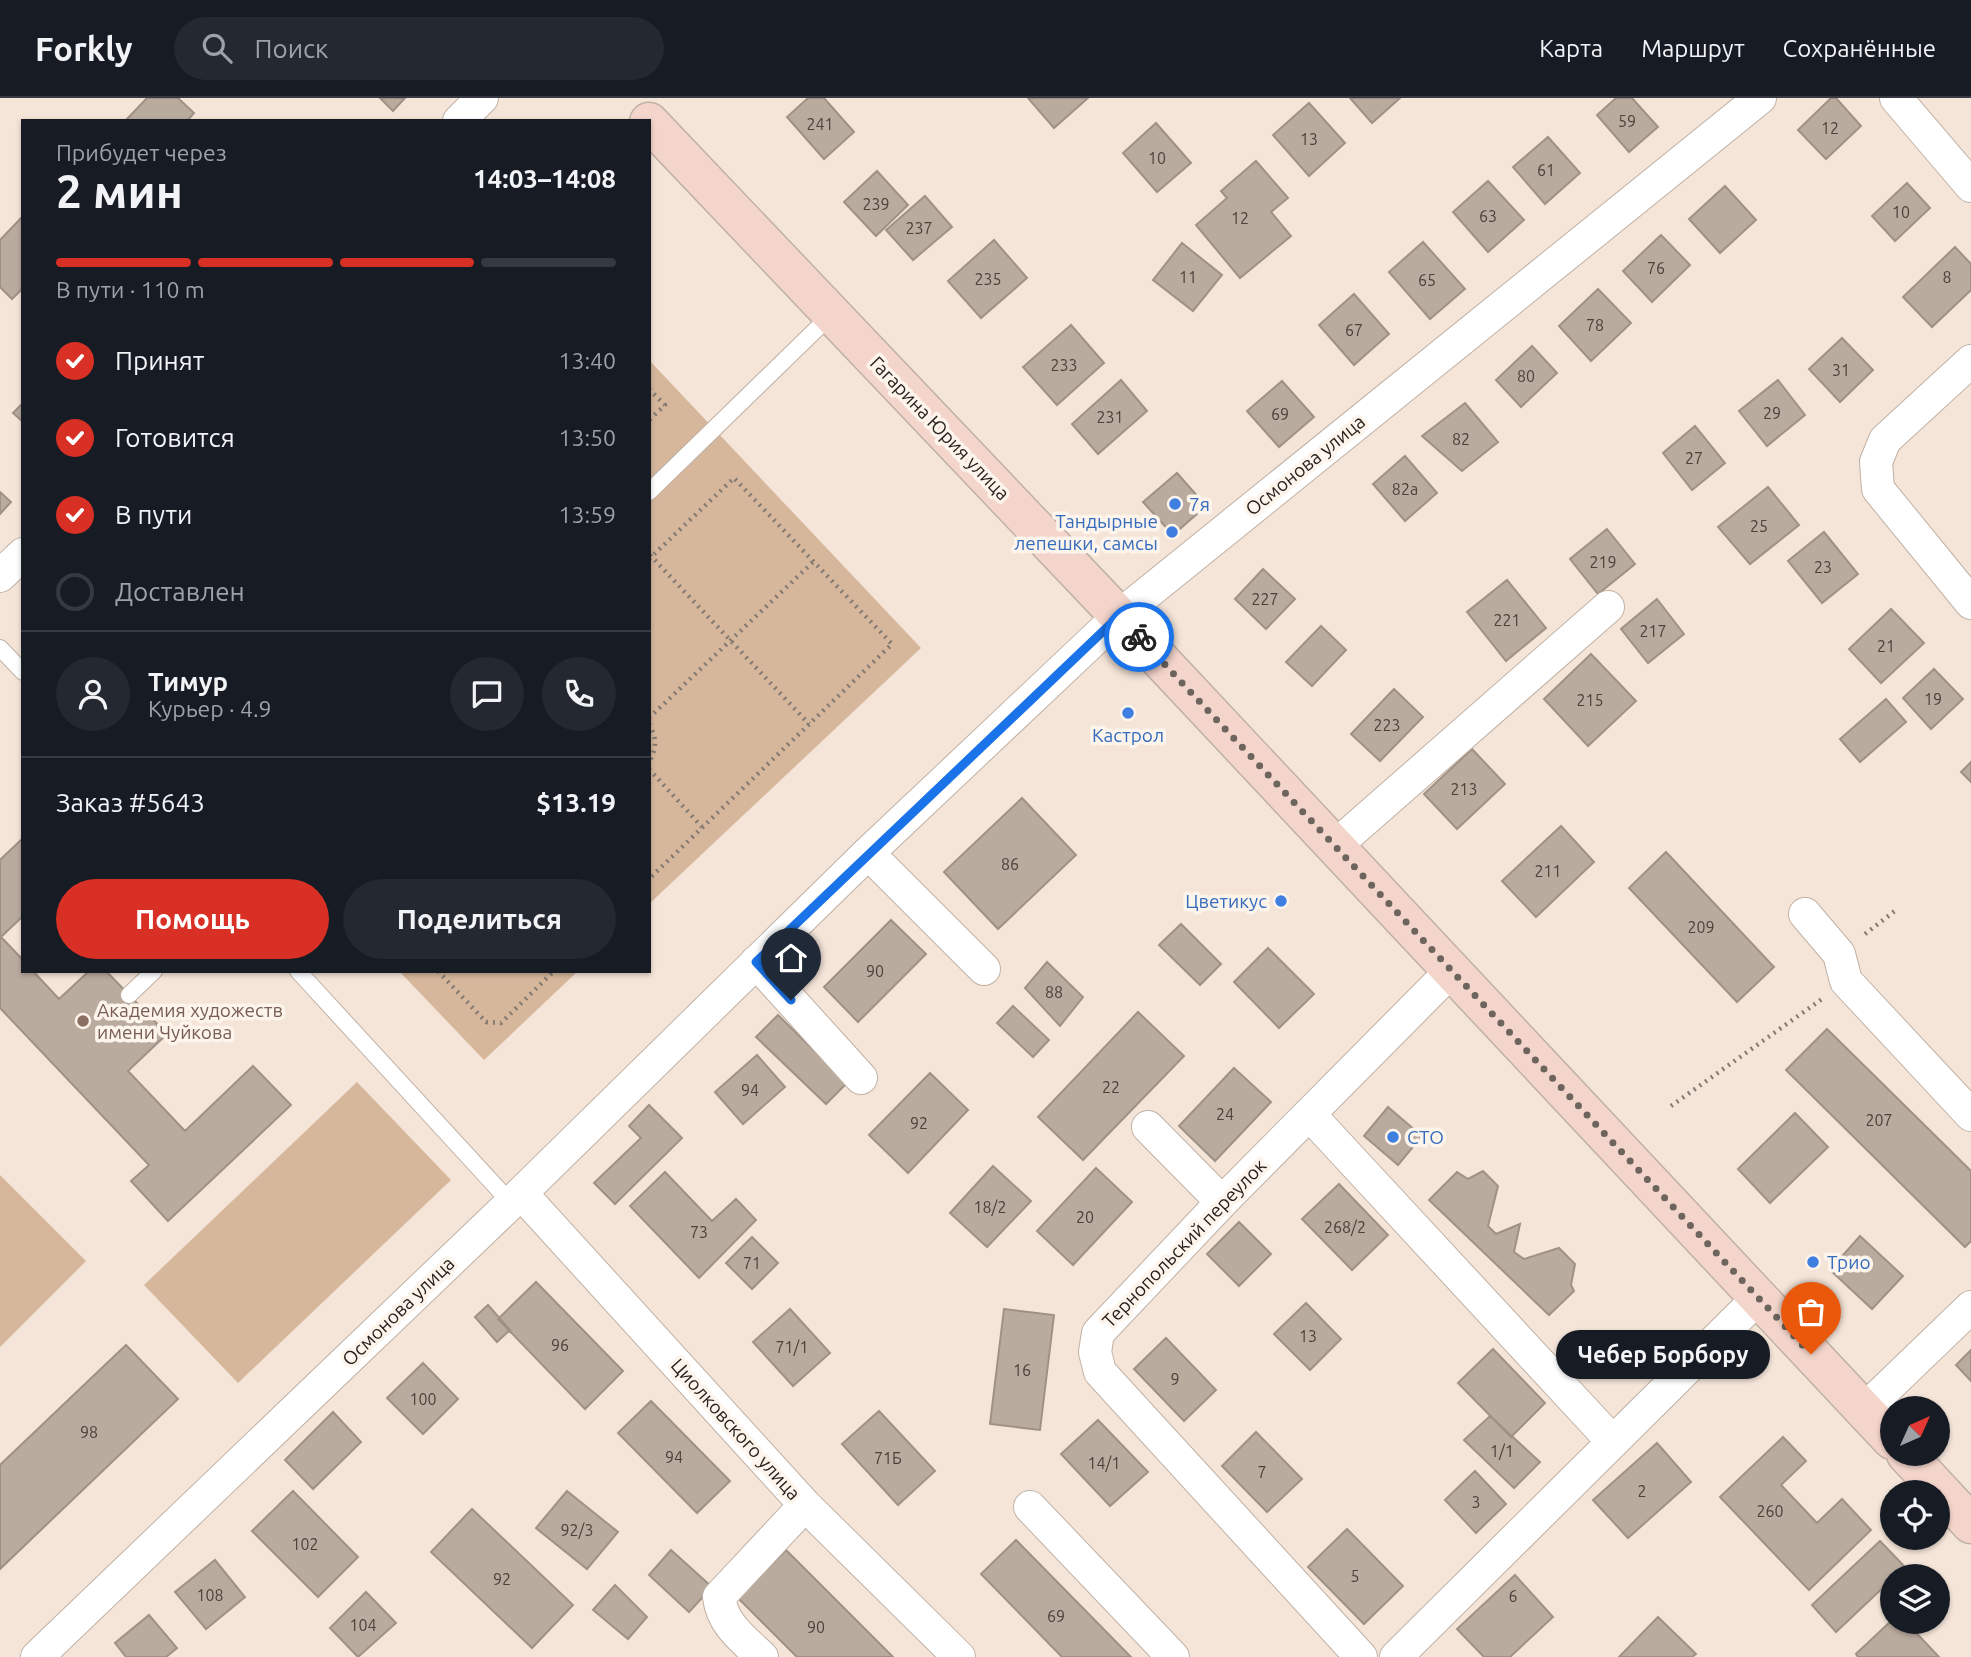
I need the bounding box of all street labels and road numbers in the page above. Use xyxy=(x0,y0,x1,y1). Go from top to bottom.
street label: Гагарина Юрия улица xyxy=(866,352,1014,504)
street label: Осмонова улица xyxy=(1241,410,1369,520)
street label: Тернопольский переулок xyxy=(1098,1154,1270,1332)
street label: Осмонова улица xyxy=(337,1252,459,1370)
street label: Циолковского улица xyxy=(667,1354,805,1504)

